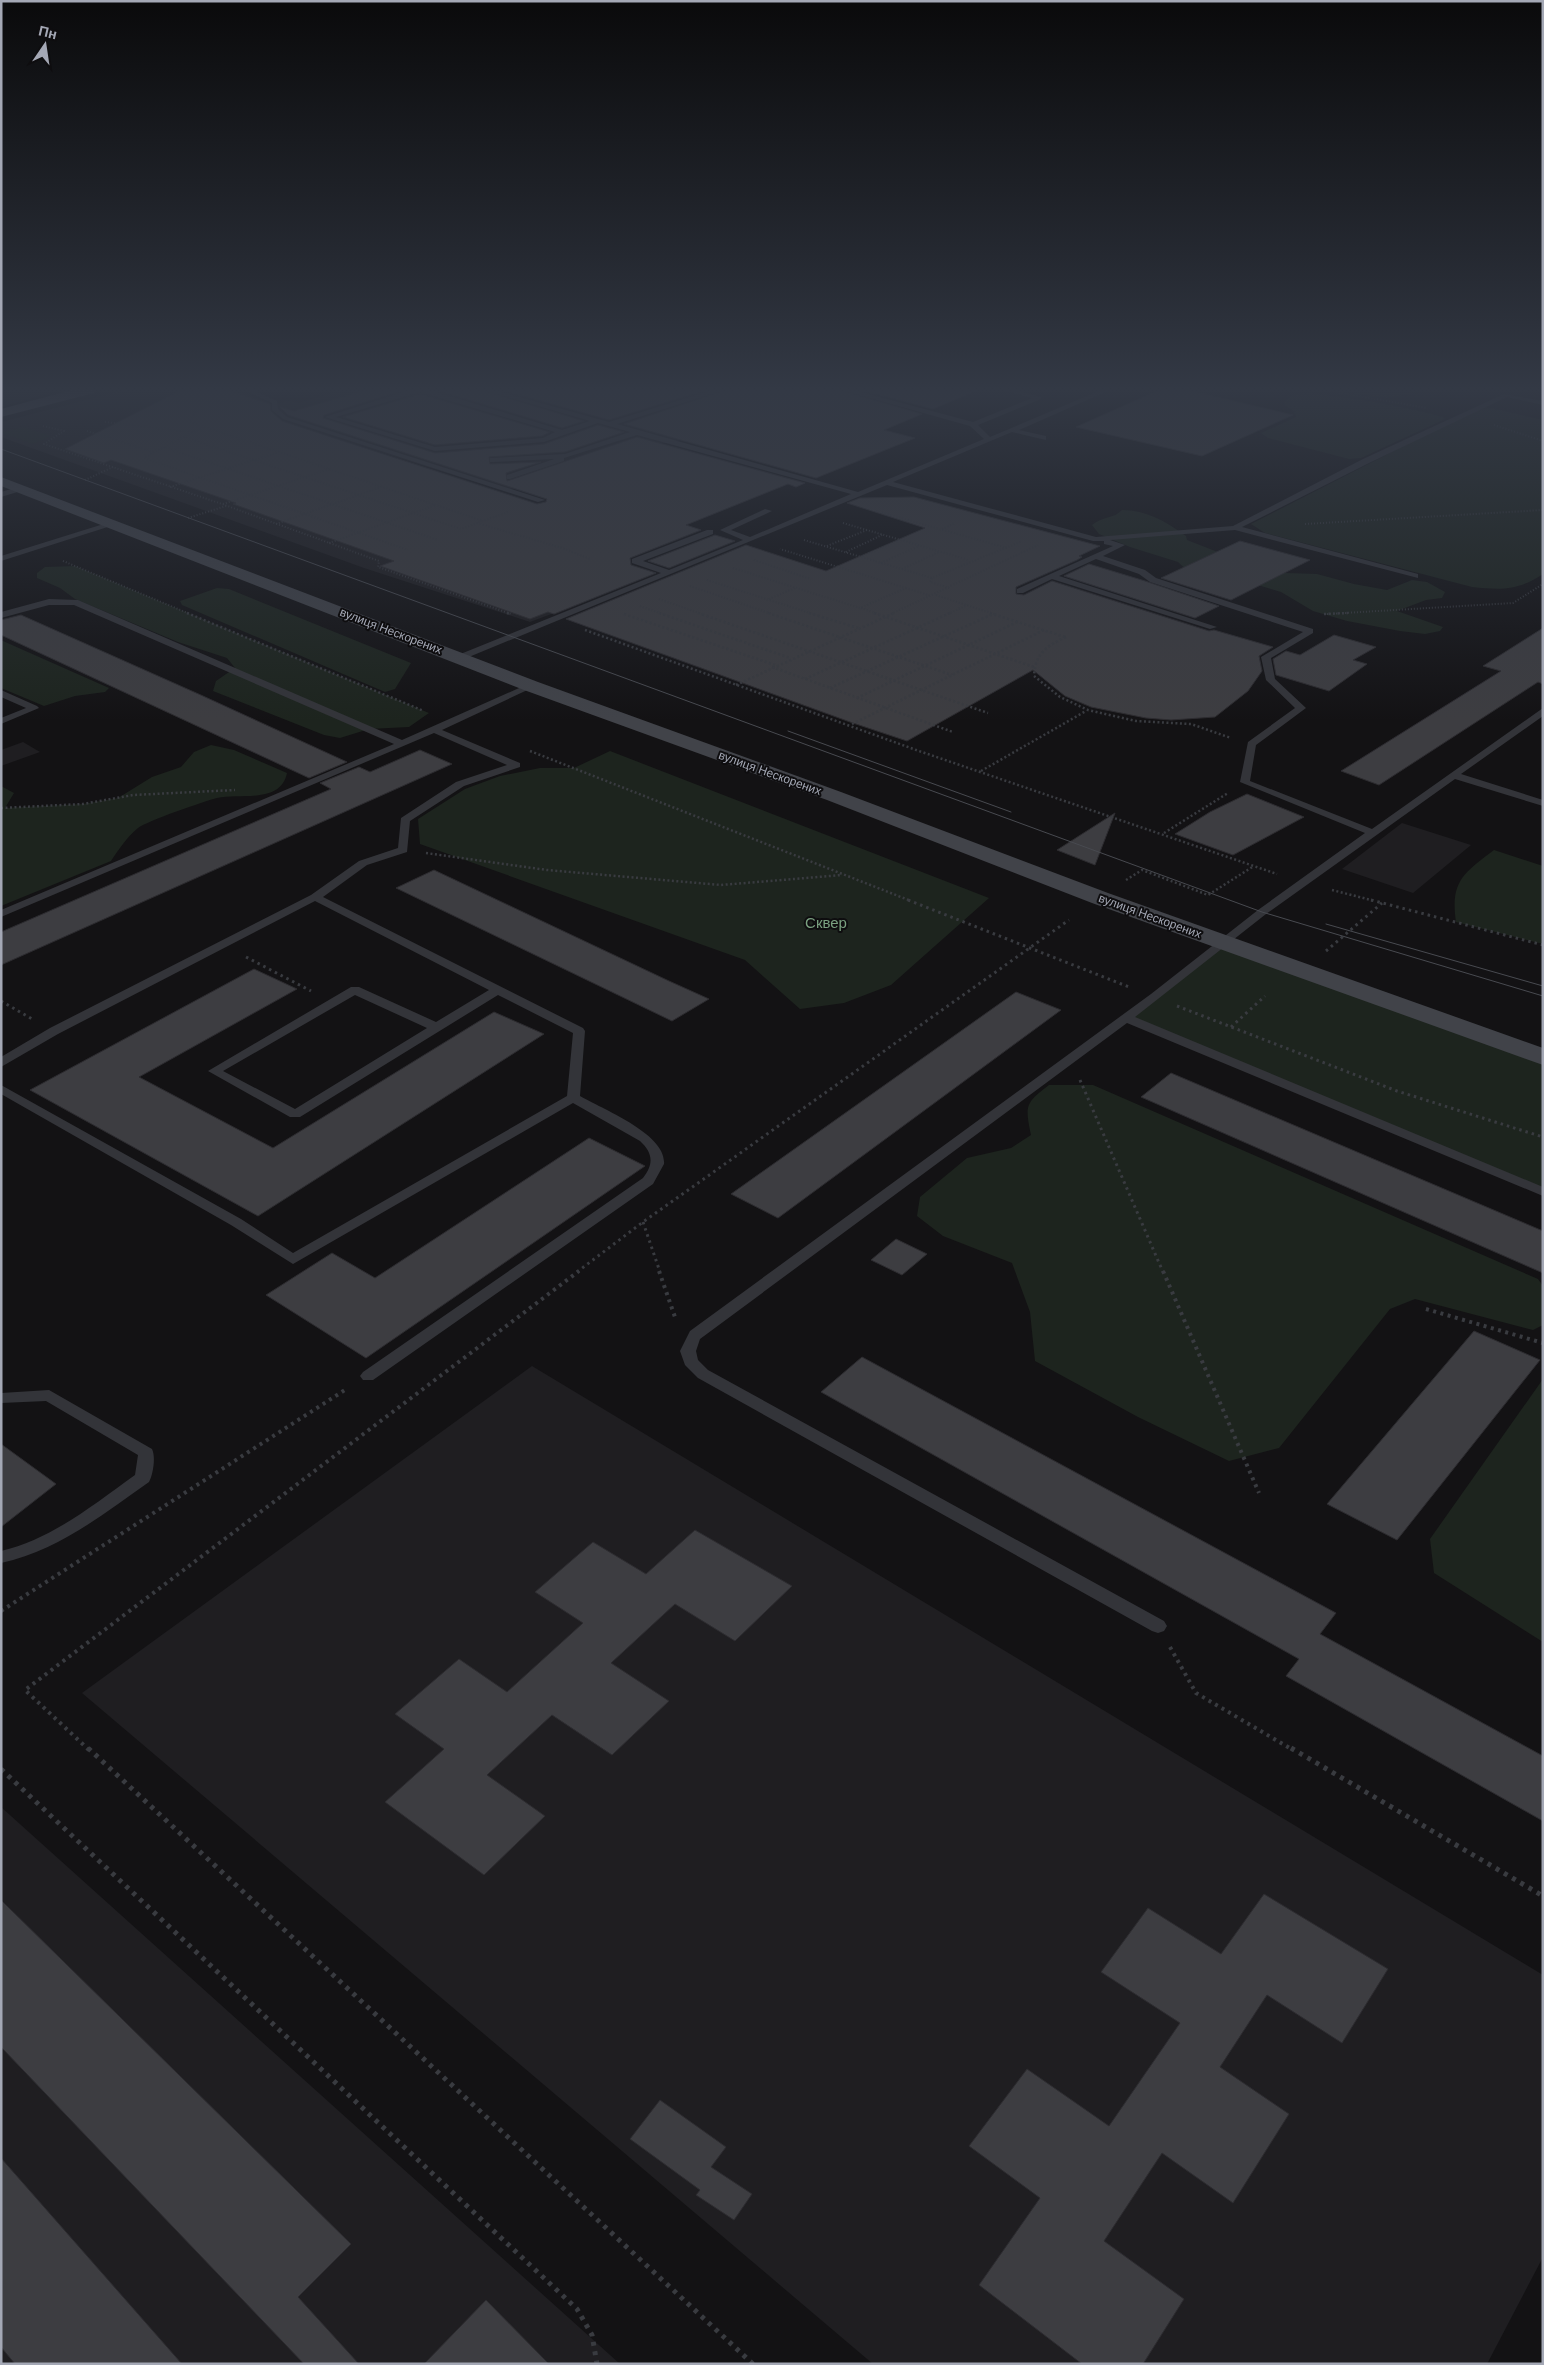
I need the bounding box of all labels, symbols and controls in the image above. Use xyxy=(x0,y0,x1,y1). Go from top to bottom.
north arrow xyxy=(20,20,70,70)
text: Пн xyxy=(37,22,59,42)
street label: вулиця Нескорених xyxy=(338,605,444,657)
street label: вулиця Нескорених xyxy=(717,748,823,798)
street label: вулиця Нескорених xyxy=(1097,891,1203,941)
park label: Сквер xyxy=(805,914,847,931)

